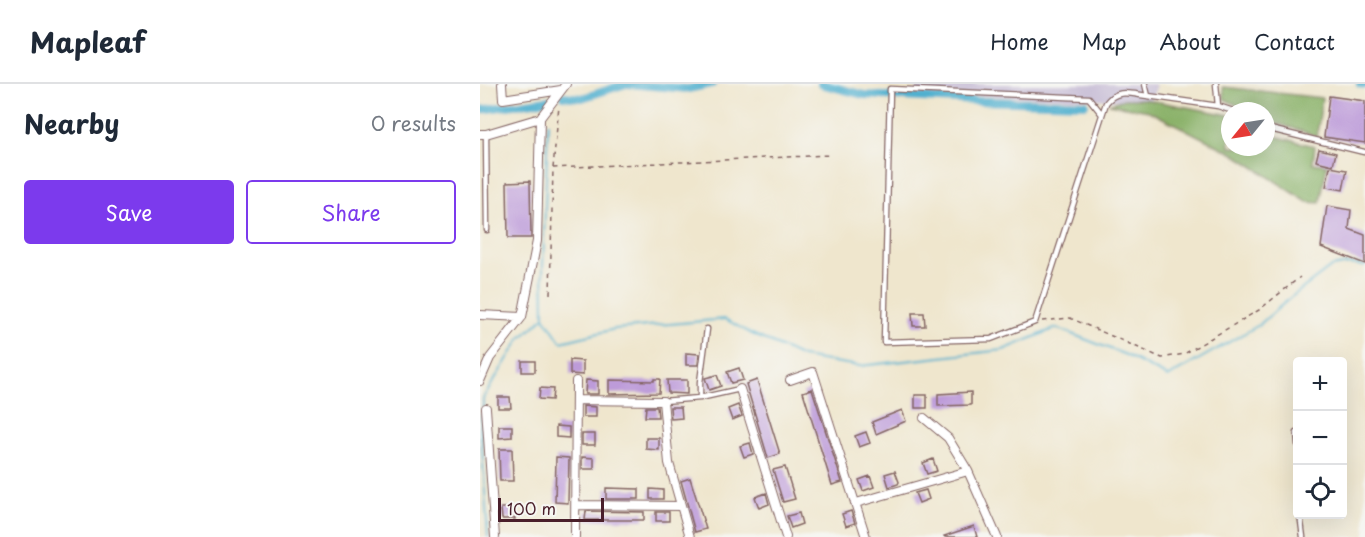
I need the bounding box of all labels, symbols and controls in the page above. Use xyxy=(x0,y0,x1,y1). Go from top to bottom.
text: Mapleaf xyxy=(30,20,146,63)
text: Home xyxy=(990,25,1049,57)
text: Map xyxy=(1082,25,1127,57)
text: About xyxy=(1160,25,1221,57)
text: Contact xyxy=(1254,25,1335,57)
north arrow xyxy=(1221,102,1275,156)
text: Nearby xyxy=(24,104,119,143)
text: 0 results xyxy=(371,108,456,138)
button: Save xyxy=(24,180,234,244)
button: Share xyxy=(246,180,456,244)
map controls xyxy=(1293,357,1347,519)
button: + xyxy=(1293,357,1347,411)
button: − xyxy=(1293,411,1347,465)
button: locate xyxy=(1293,465,1347,519)
scale bar xyxy=(498,495,604,522)
text: 100 m xyxy=(507,496,556,520)

